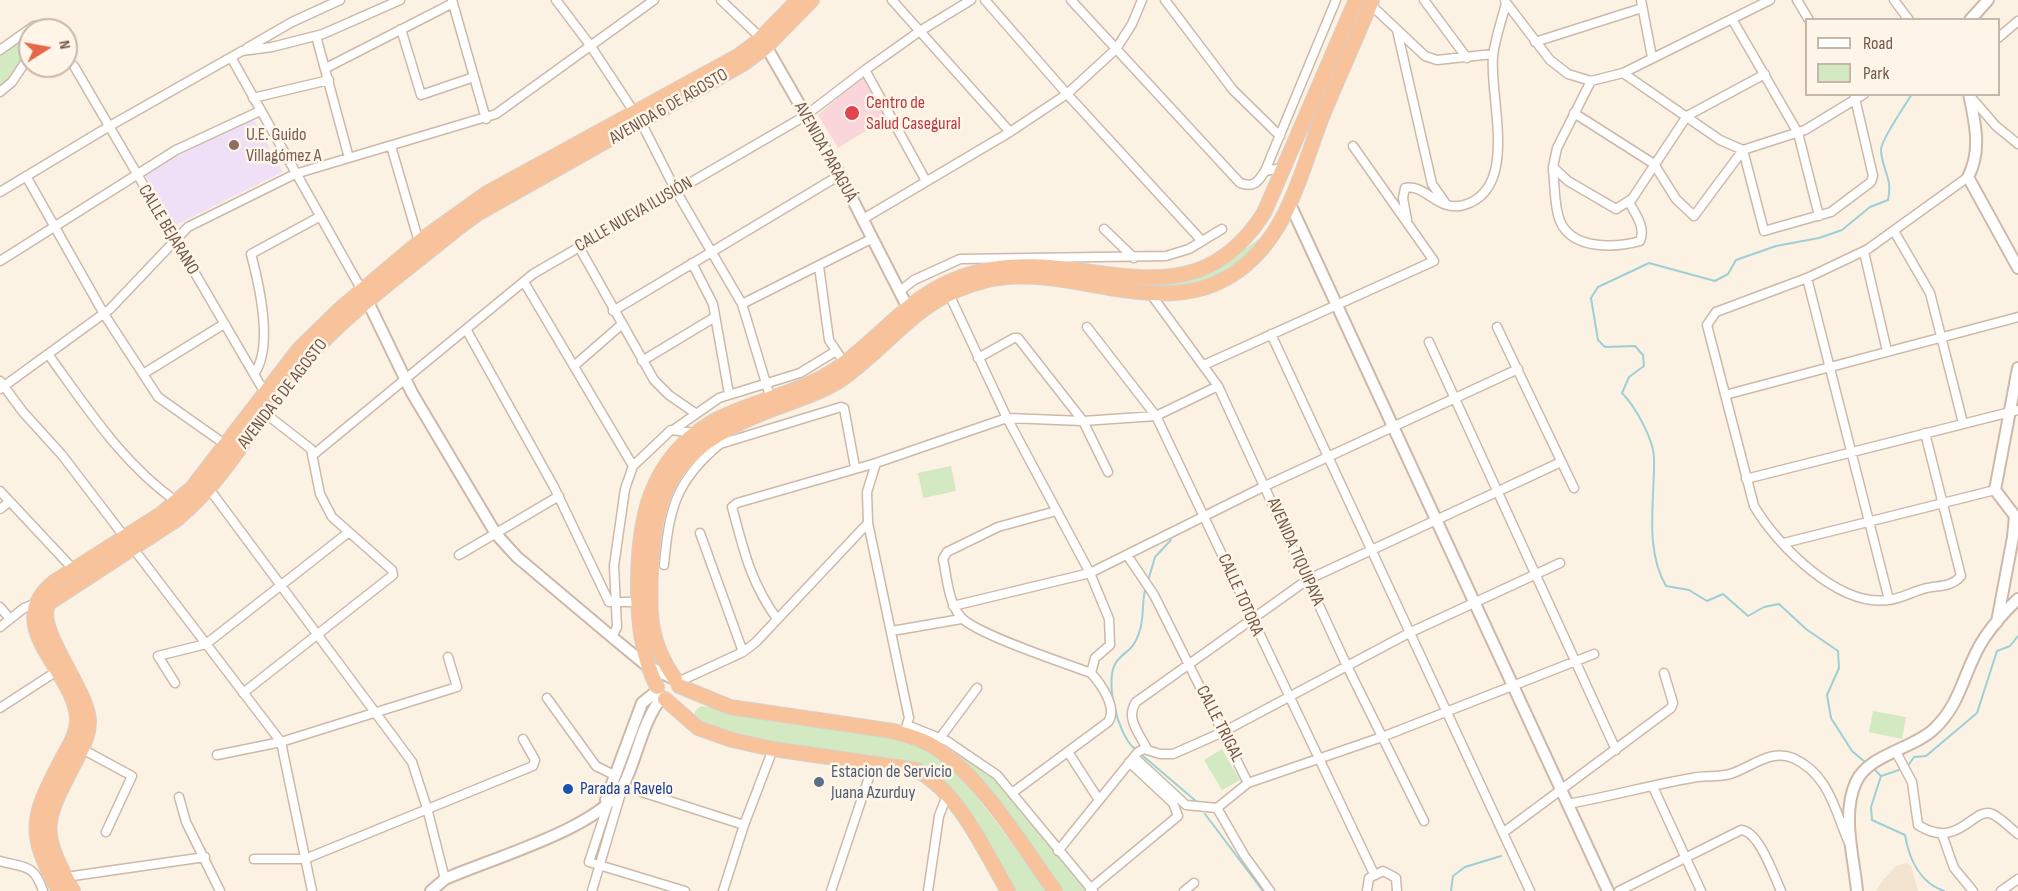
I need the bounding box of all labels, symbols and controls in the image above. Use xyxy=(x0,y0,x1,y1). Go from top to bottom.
north arrow xyxy=(18,18,78,78)
legend xyxy=(1805,18,2000,96)
text: Road xyxy=(1863,33,1893,54)
text: N xyxy=(54,39,74,51)
text: Park xyxy=(1863,63,1889,84)
street label: AVENIDA 6 DE AGOSTO xyxy=(606,64,732,150)
place label: Centro de Salud Casegural xyxy=(866,92,961,134)
street label: AVENIDA PARAGUÁ xyxy=(789,98,861,206)
marker: Centro de Salud Casegural xyxy=(843,104,861,122)
place label: U.E. Guido Villagómez A xyxy=(246,124,321,166)
marker: U.E. Guido Villagómez A xyxy=(227,138,241,152)
street label: CALLE NUEVA ILUSIÓN xyxy=(571,173,697,257)
street label: CALLE BEJARANO xyxy=(133,181,203,279)
street label: AVENIDA 6 DE AGOSTO xyxy=(233,335,333,453)
street label: AVENIDA TIQUIPAYA xyxy=(1262,495,1328,609)
street label: CALLE TOTORA xyxy=(1212,551,1268,639)
street label: CALLE TRIGAL xyxy=(1191,682,1247,766)
place label: Estacion de Servicio Juana Azurduy xyxy=(831,761,952,804)
marker: Estacion de Servicio Juana Azurduy xyxy=(812,775,826,789)
place label: Parada a Ravelo xyxy=(580,778,673,800)
marker: Parada a Ravelo xyxy=(561,782,575,796)

